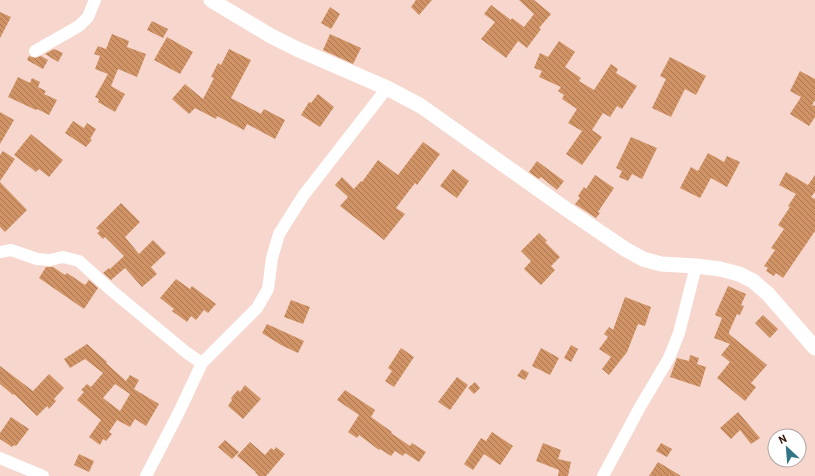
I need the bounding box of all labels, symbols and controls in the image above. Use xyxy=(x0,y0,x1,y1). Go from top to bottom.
north arrow xyxy=(767,428,807,468)
text: N xyxy=(776,431,789,446)

